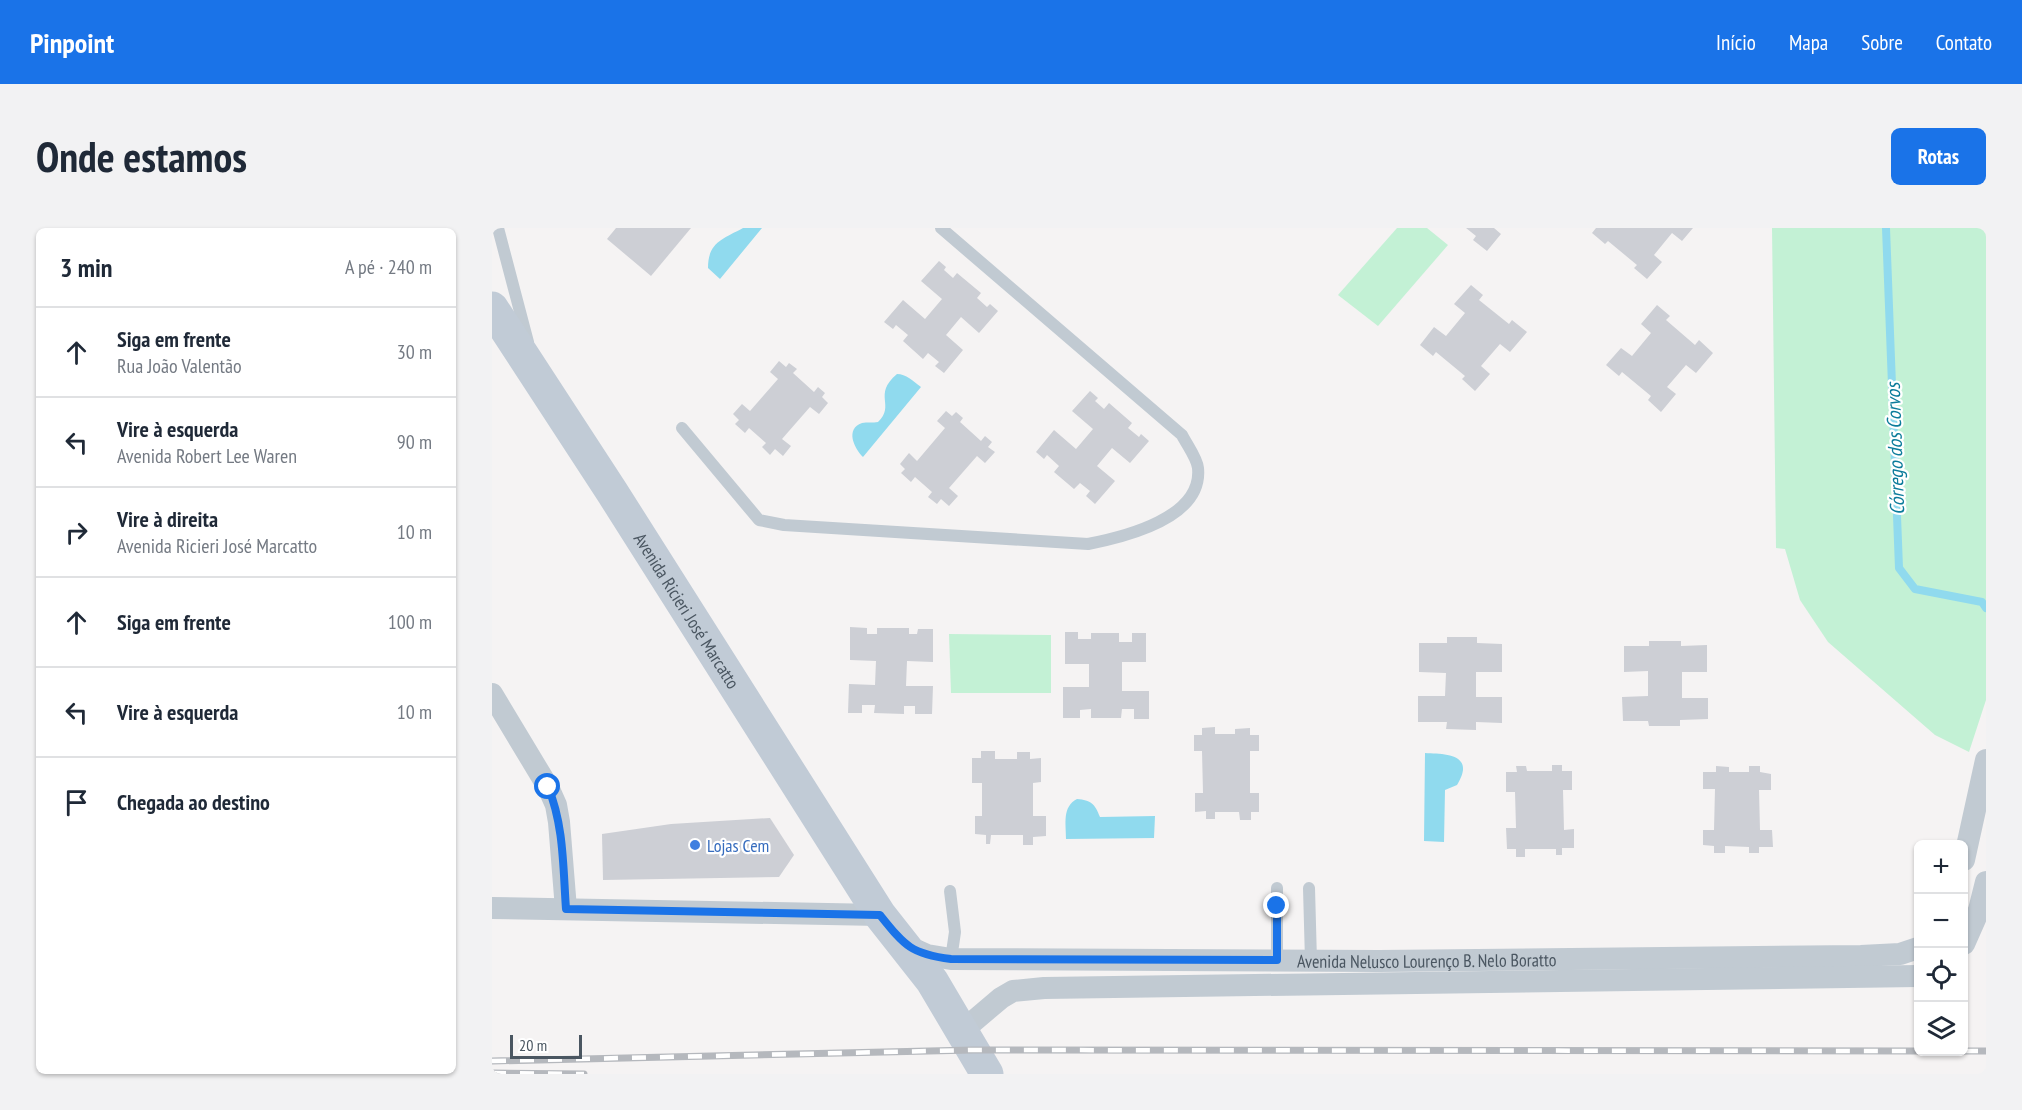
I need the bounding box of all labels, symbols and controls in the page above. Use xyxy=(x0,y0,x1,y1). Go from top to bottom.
text: Pinpoint xyxy=(30,24,114,61)
text: Início xyxy=(1716,29,1756,56)
text: Mapa xyxy=(1789,29,1828,56)
text: Sobre xyxy=(1861,29,1903,56)
text: Contato xyxy=(1936,29,1992,56)
button: Rotas xyxy=(1891,128,1986,185)
text: Onde estamos xyxy=(36,129,247,184)
text: 3 min xyxy=(60,251,113,284)
text: A pé · 240 m xyxy=(345,254,432,280)
text: Siga em frente xyxy=(117,325,231,353)
icon: ahead xyxy=(60,336,93,369)
text: 30 m xyxy=(397,339,432,365)
text: Rua João Valentão xyxy=(117,353,242,379)
water label: Córrego dos Corvos xyxy=(1880,380,1910,515)
text: Vire à esquerda xyxy=(117,415,238,443)
icon: left xyxy=(60,426,93,459)
text: 90 m xyxy=(397,429,432,455)
text: Avenida Robert Lee Waren xyxy=(117,443,297,469)
text: Vire à direita xyxy=(117,505,218,533)
icon: right xyxy=(60,516,93,549)
text: 10 m xyxy=(397,519,432,545)
street label: Avenida Ricieri José Marcatto xyxy=(629,528,745,693)
text: Avenida Ricieri José Marcatto xyxy=(117,533,317,559)
icon: ahead xyxy=(60,606,93,639)
text: Siga em frente xyxy=(117,608,231,636)
text: 100 m xyxy=(388,609,432,635)
icon: left xyxy=(60,696,93,729)
text: Vire à esquerda xyxy=(117,698,238,726)
text: 10 m xyxy=(397,699,432,725)
route start xyxy=(534,773,560,799)
icon: arrive xyxy=(60,786,93,819)
text: Chegada ao destino xyxy=(117,788,270,816)
place label: Lojas Cem xyxy=(707,834,769,857)
marker: Lojas Cem xyxy=(688,838,702,852)
map controls xyxy=(1914,840,1968,1056)
button: + xyxy=(1914,840,1968,894)
route end xyxy=(1263,892,1289,918)
button: − xyxy=(1914,894,1968,948)
street label: Avenida Nelusco Lourenço B. Nelo Boratto xyxy=(1297,948,1557,973)
button: locate xyxy=(1914,948,1968,1002)
button: layers xyxy=(1914,1002,1968,1056)
scale bar xyxy=(510,1032,582,1060)
text: 20 m xyxy=(519,1035,547,1055)

